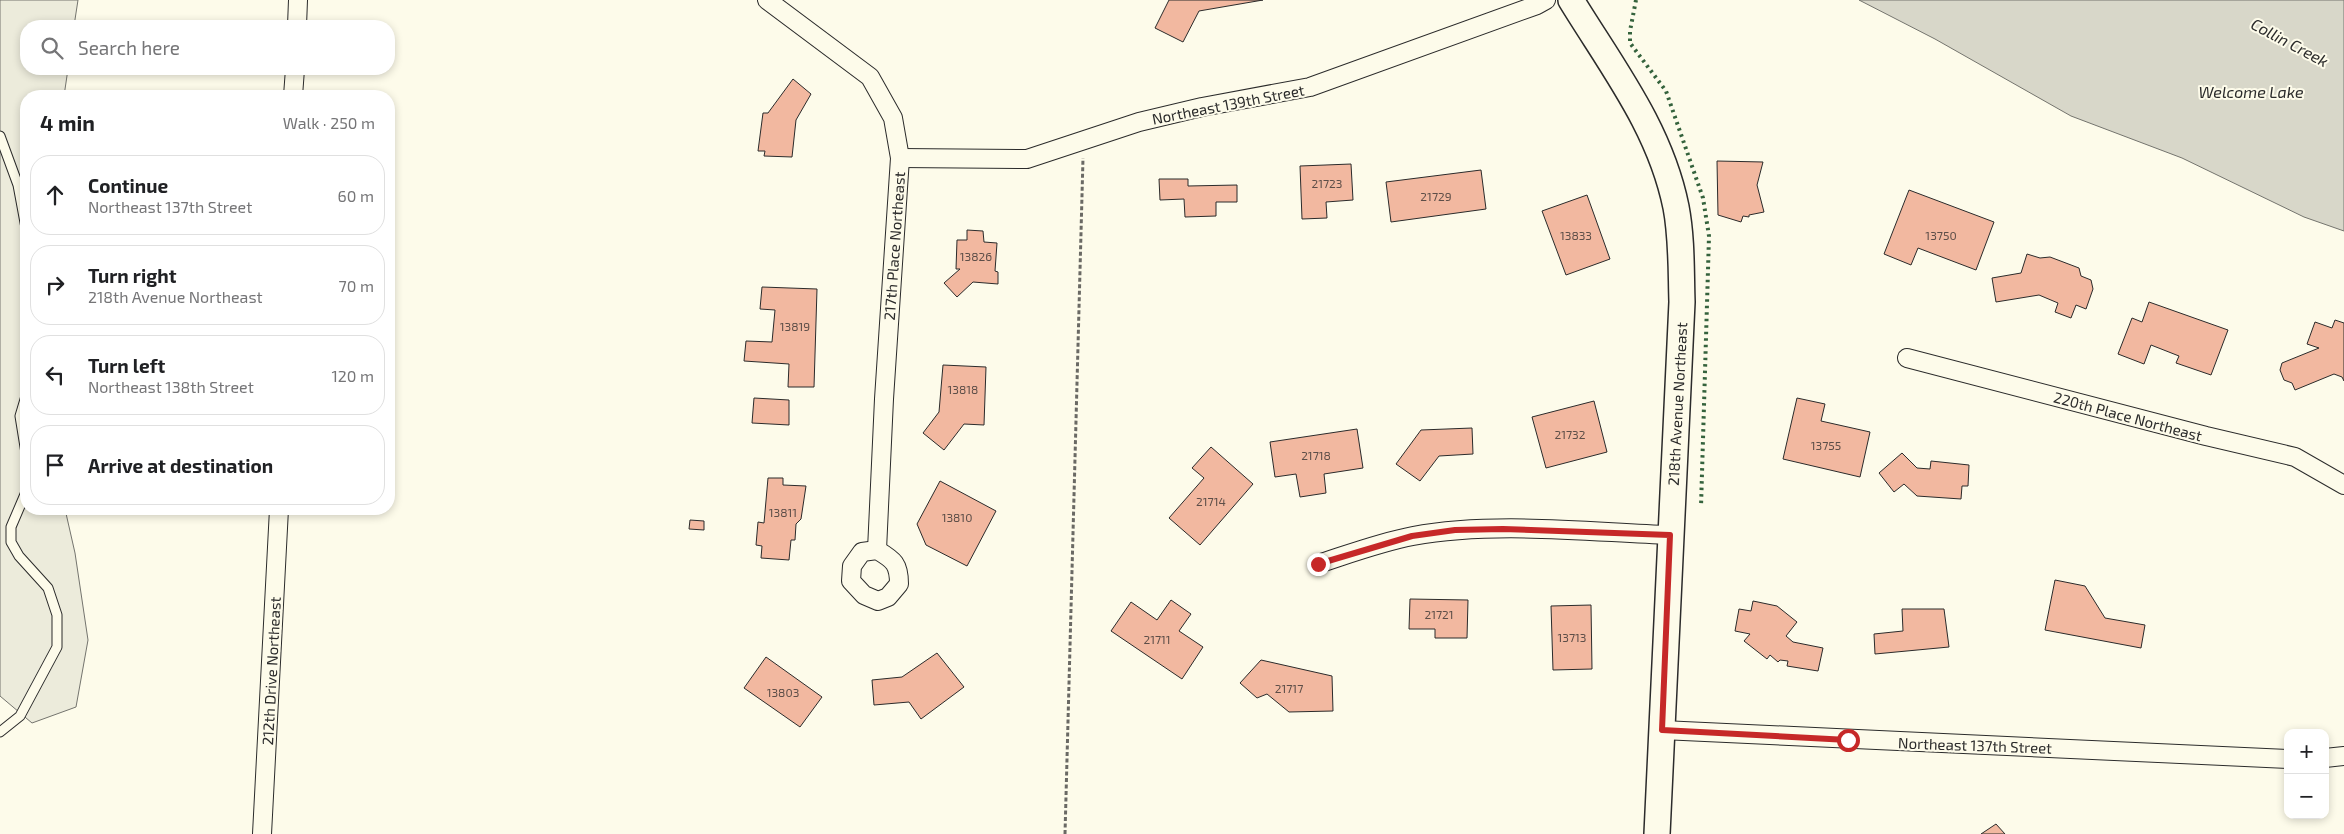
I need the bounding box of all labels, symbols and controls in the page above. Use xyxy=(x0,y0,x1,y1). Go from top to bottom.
water label: Collin Creek xyxy=(2248,14,2332,70)
search box xyxy=(20,20,395,75)
icon: search xyxy=(38,34,66,62)
text: Search here xyxy=(78,36,180,59)
street label: Northeast 139th Street xyxy=(1150,80,1306,128)
water label: Welcome Lake xyxy=(2199,82,2304,101)
text: 4 min xyxy=(40,110,95,135)
text: Walk · 250 m xyxy=(283,113,375,132)
street label: 217th Place Northeast xyxy=(880,171,908,321)
text: Continue xyxy=(88,174,168,197)
house number: 21723 xyxy=(1311,176,1343,190)
icon: ahead xyxy=(41,181,69,209)
text: 60 m xyxy=(338,186,374,205)
house number: 21729 xyxy=(1420,189,1452,203)
text: Northeast 137th Street xyxy=(88,197,252,216)
house number: 13833 xyxy=(1560,228,1592,242)
house number: 13750 xyxy=(1925,228,1957,242)
house number: 13826 xyxy=(960,249,992,263)
text: Turn right xyxy=(88,264,176,287)
icon: right xyxy=(41,271,69,299)
text: 70 m xyxy=(339,276,374,295)
text: 218th Avenue Northeast xyxy=(88,287,263,306)
house number: 13819 xyxy=(780,319,810,333)
street label: 218th Avenue Northeast xyxy=(1664,322,1690,486)
text: Turn left xyxy=(88,354,165,377)
icon: left xyxy=(41,361,69,389)
text: 120 m xyxy=(331,366,374,385)
text: Northeast 138th Street xyxy=(88,377,254,396)
house number: 13818 xyxy=(948,382,978,396)
street label: 220th Place Northeast xyxy=(2052,388,2204,445)
house number: 21732 xyxy=(1554,427,1586,441)
house number: 13755 xyxy=(1811,438,1841,452)
house number: 21718 xyxy=(1301,448,1331,462)
icon: arrive xyxy=(41,451,69,479)
text: Arrive at destination xyxy=(88,454,273,477)
house number: 21714 xyxy=(1196,494,1226,508)
house number: 13811 xyxy=(769,505,797,519)
house number: 13810 xyxy=(942,510,972,524)
route end xyxy=(1307,553,1330,576)
street label: 212th Drive Northeast xyxy=(258,596,284,746)
house number: 21721 xyxy=(1424,607,1454,621)
house number: 13713 xyxy=(1557,630,1587,644)
house number: 21711 xyxy=(1143,632,1171,646)
house number: 21717 xyxy=(1275,681,1303,695)
house number: 13803 xyxy=(767,685,799,699)
route start xyxy=(1837,729,1860,752)
map controls xyxy=(2284,729,2329,819)
button: + xyxy=(2284,729,2329,774)
street label: Northeast 137th Street xyxy=(1898,733,2053,757)
button: − xyxy=(2284,774,2329,819)

